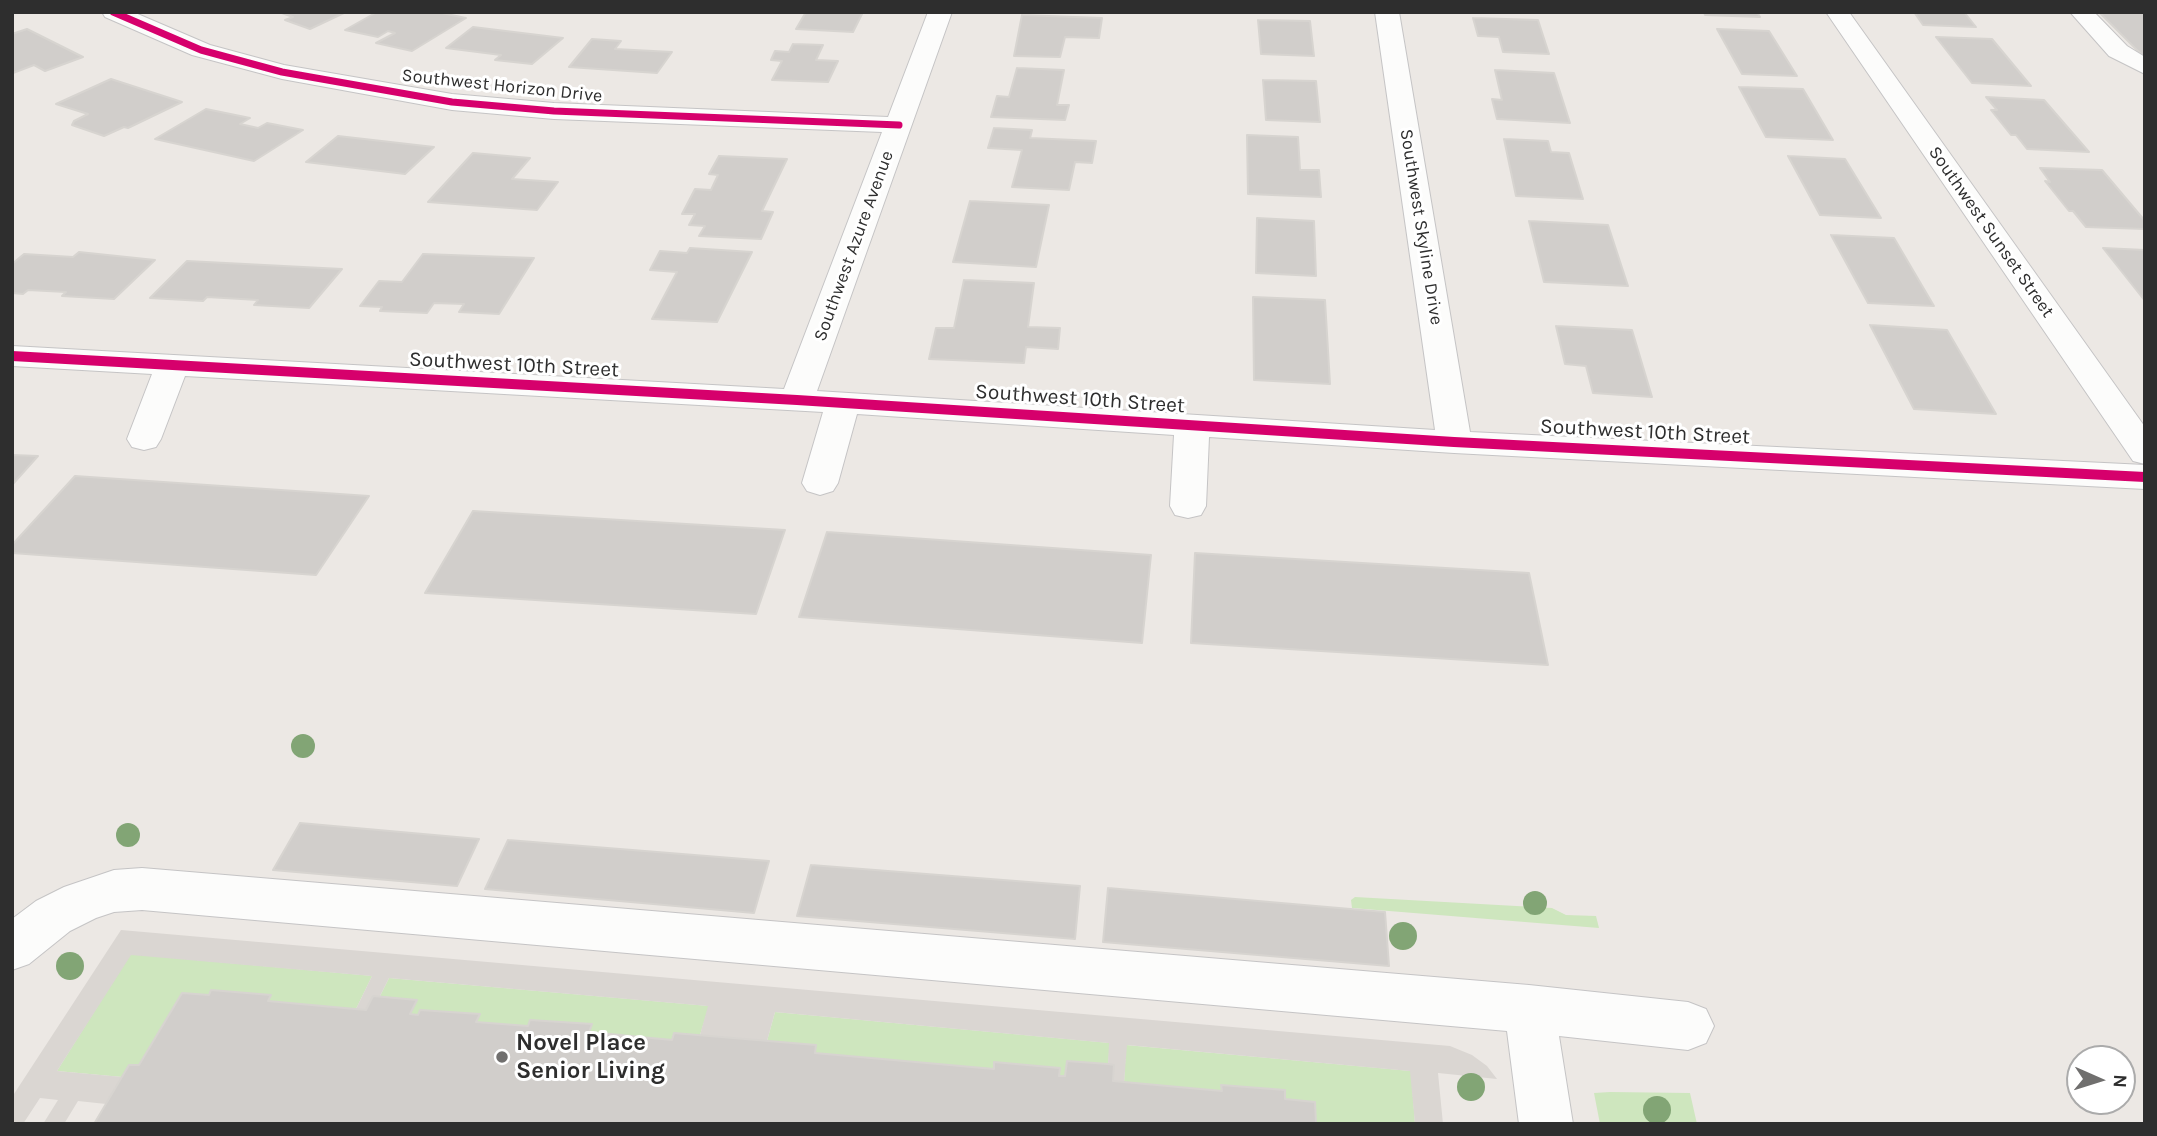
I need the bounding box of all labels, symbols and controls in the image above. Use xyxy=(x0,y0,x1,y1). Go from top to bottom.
street label: Southwest Horizon Drive xyxy=(401,65,603,107)
street label: Southwest Skyline Drive xyxy=(1395,128,1447,326)
street label: Southwest Sunset Street xyxy=(1924,142,2058,322)
street label: Southwest Azure Avenue xyxy=(809,148,899,344)
street label: Southwest 10th Street xyxy=(408,347,620,383)
street label: Southwest 10th Street xyxy=(974,379,1186,419)
street label: Southwest 10th Street xyxy=(1539,414,1751,450)
place label: Novel Place Senior Living xyxy=(516,1029,665,1085)
north arrow xyxy=(2066,1045,2136,1115)
marker: Novel Place Senior Living xyxy=(494,1049,510,1065)
text: N xyxy=(2109,1074,2131,1088)

